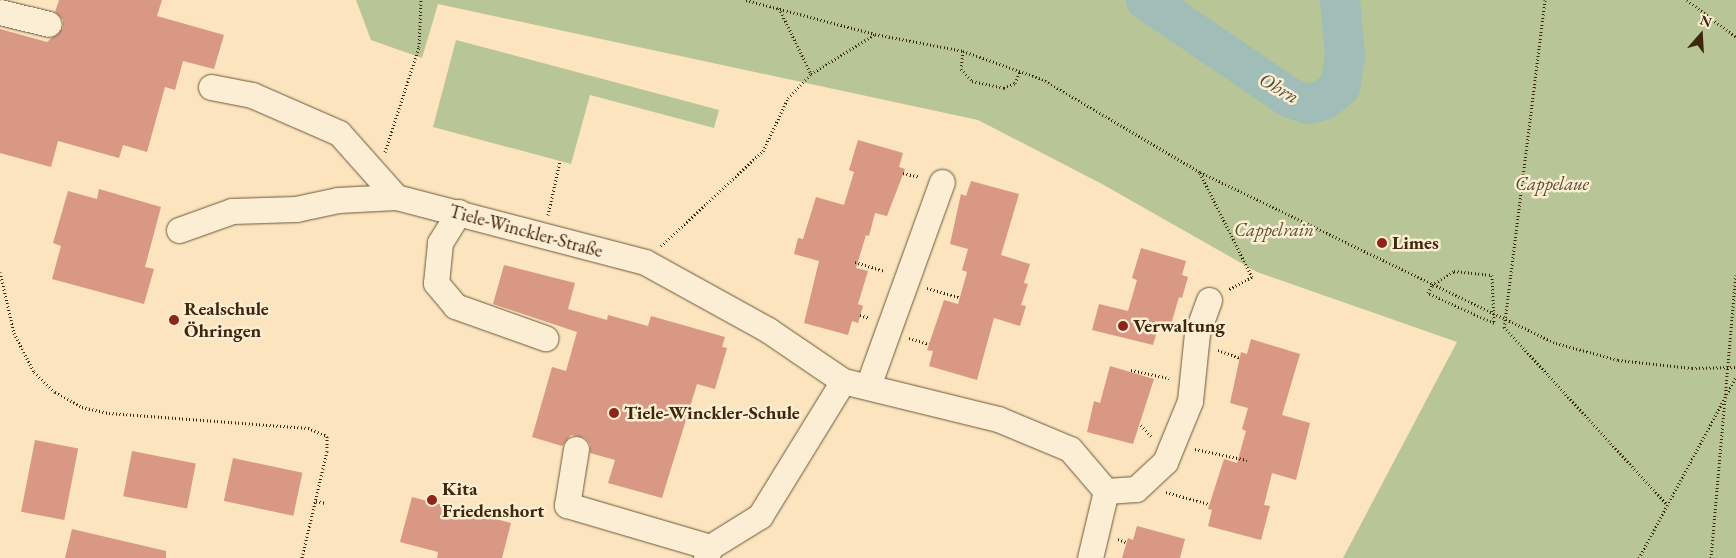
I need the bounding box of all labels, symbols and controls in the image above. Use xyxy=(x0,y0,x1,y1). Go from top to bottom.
north arrow xyxy=(1676,10,1726,60)
text: N xyxy=(1698,10,1714,31)
water label: Ohrn xyxy=(1255,67,1303,109)
park label: Cappelaue xyxy=(1515,173,1589,195)
street label: Tiele-Winckler-Straße xyxy=(447,200,605,262)
park label: Cappelrain xyxy=(1234,219,1314,241)
place label: Limes xyxy=(1392,232,1439,254)
marker: Limes xyxy=(1376,237,1388,249)
place label: Realschule Öhringen xyxy=(184,298,269,342)
marker: Realschule Öhringen xyxy=(168,314,180,326)
place label: Verwaltung xyxy=(1133,315,1225,337)
marker: Verwaltung xyxy=(1117,320,1129,332)
place label: Tiele-Winckler-Schule xyxy=(624,402,800,424)
marker: Tiele-Winckler-Schule xyxy=(608,407,620,419)
place label: Kita Friedenshort xyxy=(442,478,544,522)
marker: Kita Friedenshort xyxy=(426,494,438,506)

